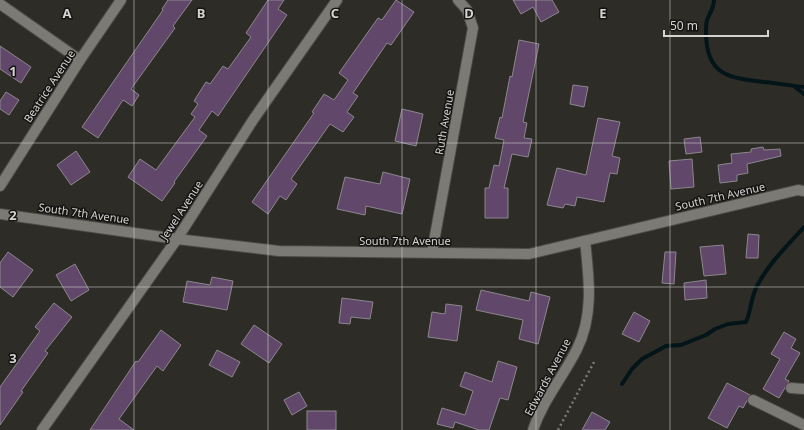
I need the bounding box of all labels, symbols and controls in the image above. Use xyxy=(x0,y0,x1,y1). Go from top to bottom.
text: A xyxy=(63,4,72,22)
text: B xyxy=(197,4,205,22)
text: C xyxy=(331,4,339,22)
text: D xyxy=(464,4,474,22)
text: E xyxy=(599,4,607,22)
scale bar xyxy=(664,12,768,38)
text: 50 m xyxy=(670,17,698,34)
street label: Beatrice Avenue xyxy=(20,47,78,125)
text: 1 xyxy=(9,62,17,80)
street label: Ruth Avenue xyxy=(431,88,457,156)
street label: Jewel Avenue xyxy=(156,177,206,244)
street label: South 7th Avenue xyxy=(674,178,766,214)
street label: South 7th Avenue xyxy=(38,199,130,227)
text: 2 xyxy=(9,206,17,224)
street label: South 7th Avenue xyxy=(359,233,451,248)
street label: Edwards Avenue xyxy=(520,336,574,418)
text: 3 xyxy=(9,349,17,367)

